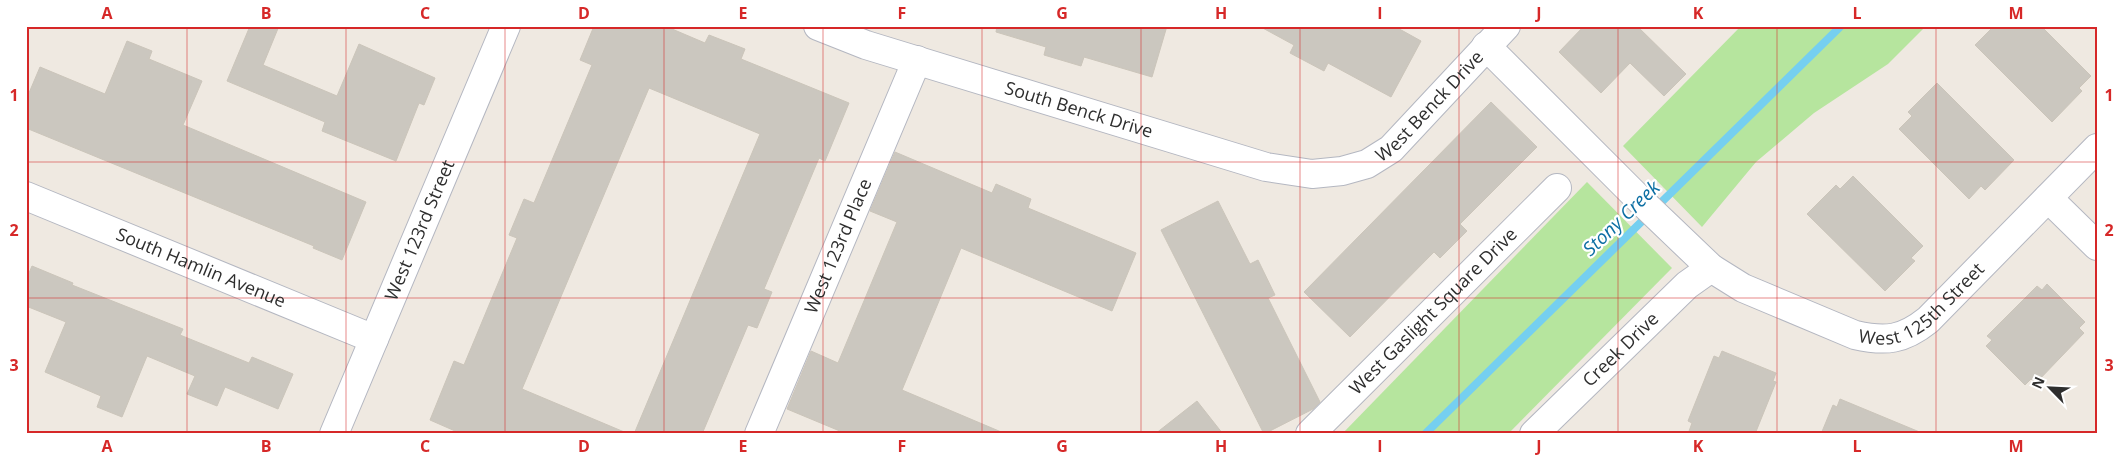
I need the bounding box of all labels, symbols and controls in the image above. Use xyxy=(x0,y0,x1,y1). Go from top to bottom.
text: A xyxy=(101,2,113,24)
text: B xyxy=(261,2,271,24)
text: C xyxy=(420,2,430,24)
text: D xyxy=(578,2,590,24)
text: E xyxy=(739,2,748,24)
text: F xyxy=(898,2,906,24)
text: G xyxy=(1056,2,1068,24)
text: H xyxy=(1215,2,1227,24)
text: I xyxy=(1377,2,1383,24)
text: J xyxy=(1534,2,1542,24)
text: K xyxy=(1693,2,1704,24)
text: L xyxy=(1852,2,1862,24)
text: M xyxy=(2008,2,2024,24)
street label: West Benck Drive xyxy=(1371,45,1488,167)
street label: South Benck Drive xyxy=(1002,75,1156,143)
text: 1 xyxy=(9,84,19,106)
text: 1 xyxy=(2104,84,2114,106)
street label: West 123rd Street xyxy=(379,156,459,304)
street label: West 123rd Place xyxy=(798,174,877,317)
water label: Stony Creek xyxy=(1577,174,1666,261)
text: 2 xyxy=(9,219,19,241)
text: 2 xyxy=(2104,219,2114,241)
street label: South Hamlin Avenue xyxy=(113,221,290,312)
street label: West Gaslight Square Drive xyxy=(1344,222,1522,399)
street label: West 125th Street xyxy=(1857,257,1989,350)
street label: Creek Drive xyxy=(1577,306,1663,391)
text: 3 xyxy=(9,354,19,376)
text: 3 xyxy=(2104,354,2114,376)
north arrow xyxy=(2026,362,2076,412)
text: N xyxy=(2027,373,2049,392)
text: A xyxy=(101,435,113,457)
text: B xyxy=(261,435,271,457)
text: C xyxy=(420,435,430,457)
text: D xyxy=(578,435,590,457)
text: E xyxy=(739,435,748,457)
text: F xyxy=(898,435,906,457)
text: G xyxy=(1056,435,1068,457)
text: H xyxy=(1215,435,1227,457)
text: I xyxy=(1377,435,1383,457)
text: J xyxy=(1534,435,1542,457)
text: K xyxy=(1693,435,1704,457)
text: L xyxy=(1852,435,1862,457)
text: M xyxy=(2008,435,2024,457)

